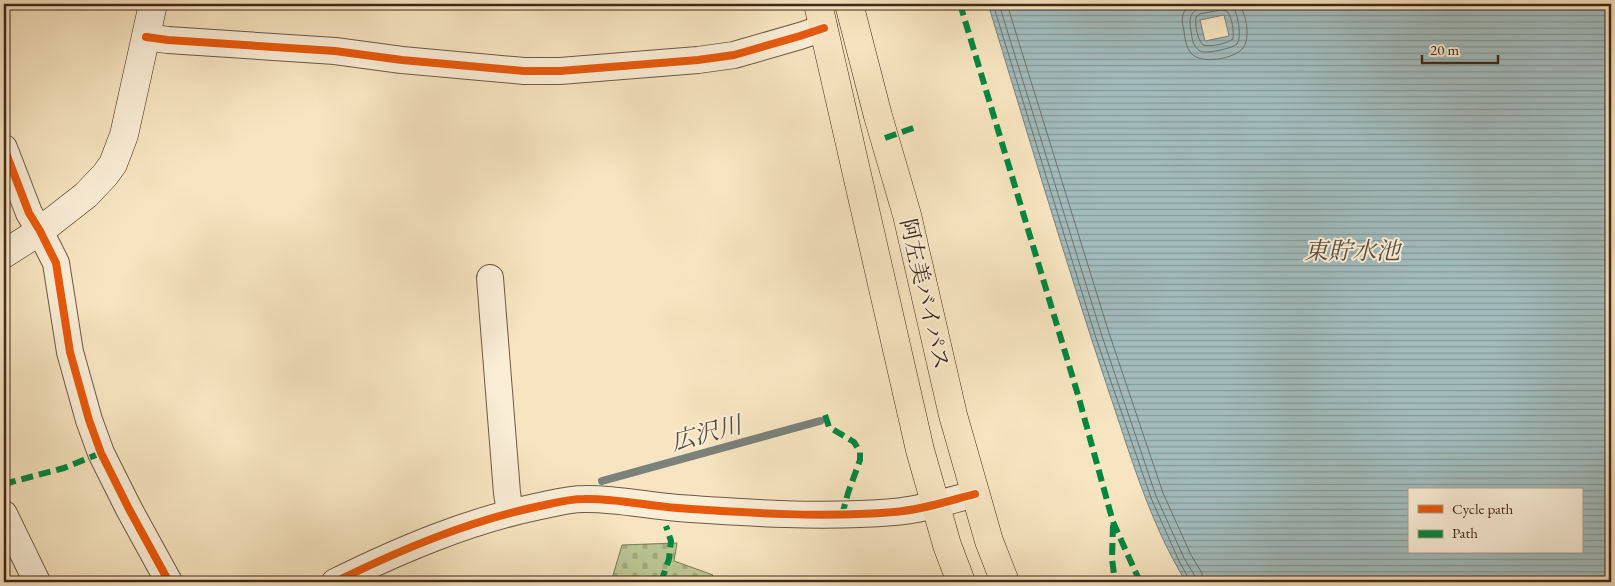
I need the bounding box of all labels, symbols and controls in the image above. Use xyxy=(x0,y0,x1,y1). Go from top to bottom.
scale bar xyxy=(1422,32,1499,64)
text: 20 m xyxy=(1430,40,1459,59)
street label: 阿左美バイパス xyxy=(894,216,956,372)
water label: 東貯水池 xyxy=(1304,235,1403,266)
water label: 広沢川 xyxy=(667,408,748,457)
legend xyxy=(1408,488,1582,554)
text: Cycle path xyxy=(1452,499,1514,518)
text: Path xyxy=(1452,523,1478,542)

